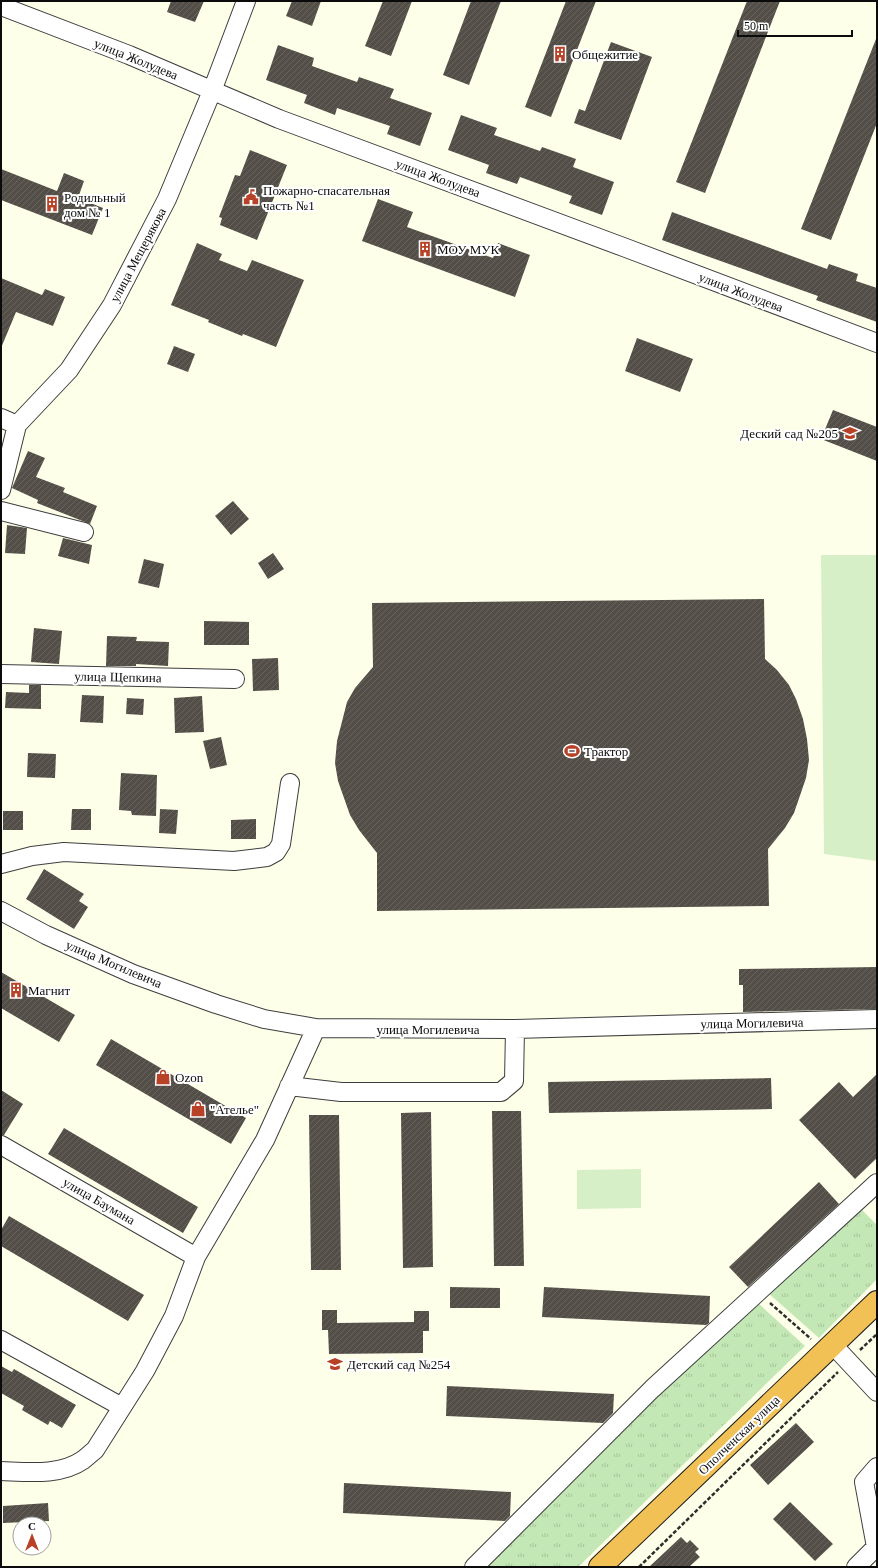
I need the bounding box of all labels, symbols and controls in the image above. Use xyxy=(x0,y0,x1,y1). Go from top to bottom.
scale bar xyxy=(738,12,852,38)
text: 50 m xyxy=(744,19,769,33)
street label: улица Жолудева xyxy=(92,35,180,83)
building icon: Общежитие xyxy=(551,45,569,63)
place label: Общежитие xyxy=(572,47,638,62)
street label: улица Жолудева xyxy=(394,156,483,200)
place label: Пожарно-спасательная часть №1 xyxy=(263,183,390,213)
public building icon: Пожарно-спасательная часть №1 xyxy=(242,188,260,206)
place label: Родильный дом № 1 xyxy=(64,190,126,220)
building icon: Родильный дом № 1 xyxy=(43,195,61,213)
street label: улица Мещерякова xyxy=(107,205,169,305)
building icon: МОУ МУК xyxy=(416,240,434,258)
place label: МОУ МУК xyxy=(437,242,499,257)
street label: улица Жолудева xyxy=(697,269,785,315)
school or university icon: Деский сад №205 xyxy=(841,424,859,442)
place label: Деский сад №205 xyxy=(740,426,838,441)
street label: улица Щепкина xyxy=(74,669,162,685)
sports icon: Трактор xyxy=(563,742,581,760)
place label: Трактор xyxy=(584,744,628,759)
street label: улица Могилевича xyxy=(64,937,165,991)
building icon: Магнит xyxy=(7,981,25,999)
place label: Магнит xyxy=(28,983,71,998)
street label: улица Могилевича xyxy=(700,1015,804,1031)
street label: улица Могилевича xyxy=(376,1022,480,1037)
shop icon: Ozon xyxy=(154,1068,172,1086)
place label: Ozon xyxy=(175,1070,204,1085)
shop icon: "Ателье" xyxy=(189,1100,207,1118)
place label: "Ателье" xyxy=(210,1102,259,1117)
street label: улица Баумана xyxy=(60,1174,138,1228)
school or university icon: Детский сад №254 xyxy=(326,1355,344,1373)
place label: Детский сад №254 xyxy=(347,1357,451,1372)
street label: Ополченская улица xyxy=(695,1392,783,1478)
north arrow xyxy=(12,1516,52,1556)
text: С xyxy=(28,1520,36,1532)

